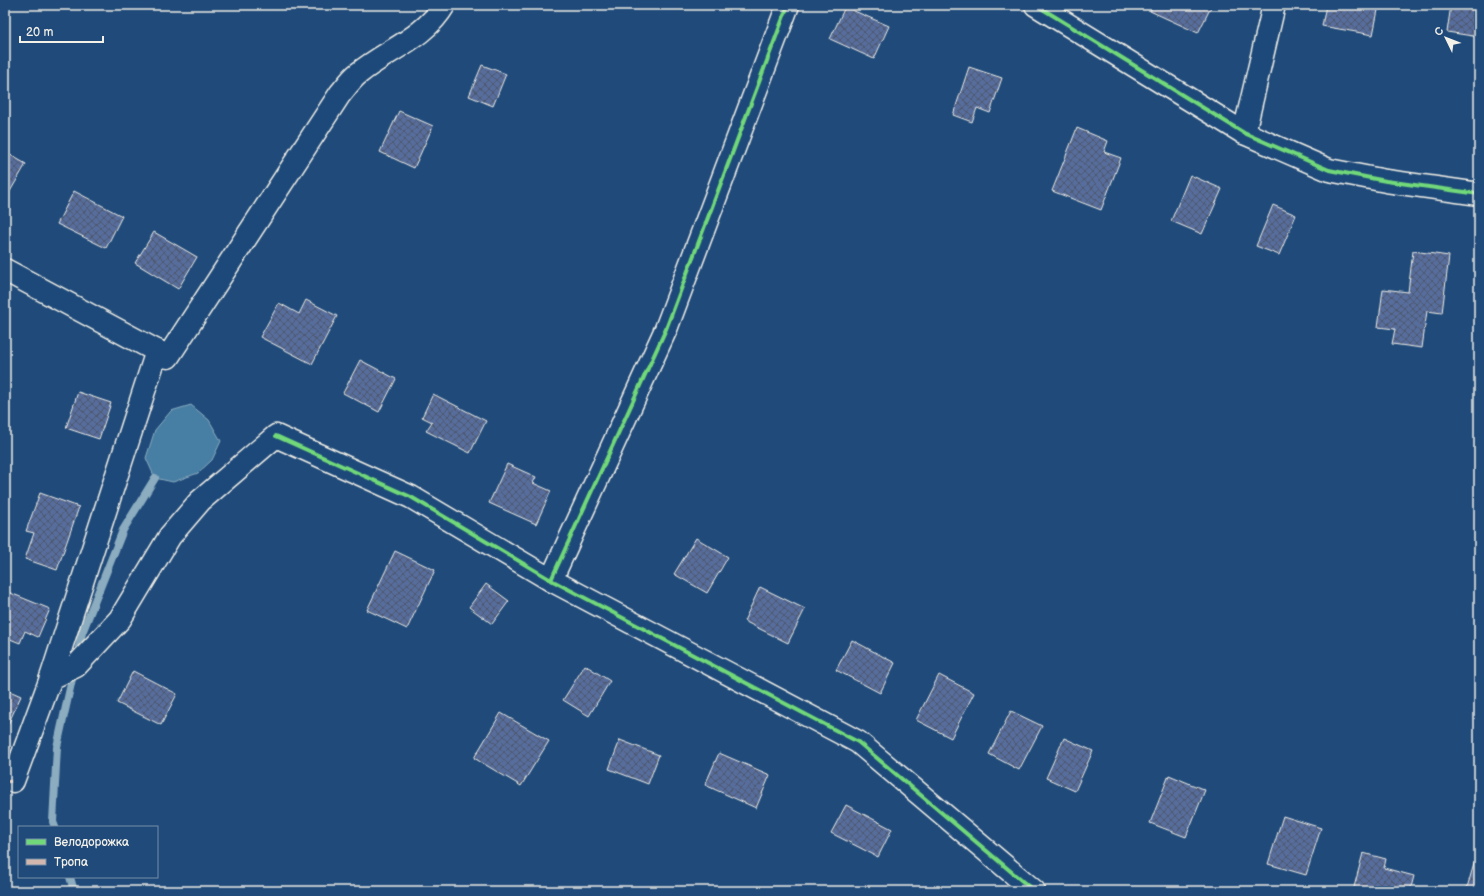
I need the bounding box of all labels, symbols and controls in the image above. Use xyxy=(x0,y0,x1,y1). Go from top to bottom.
scale bar xyxy=(20,18,103,44)
north arrow xyxy=(1426,18,1466,58)
text: С xyxy=(1432,24,1447,39)
text: 20 m xyxy=(26,25,53,40)
legend xyxy=(18,826,158,878)
text: Велодорожка xyxy=(54,835,129,850)
text: Тропа xyxy=(54,855,88,870)

